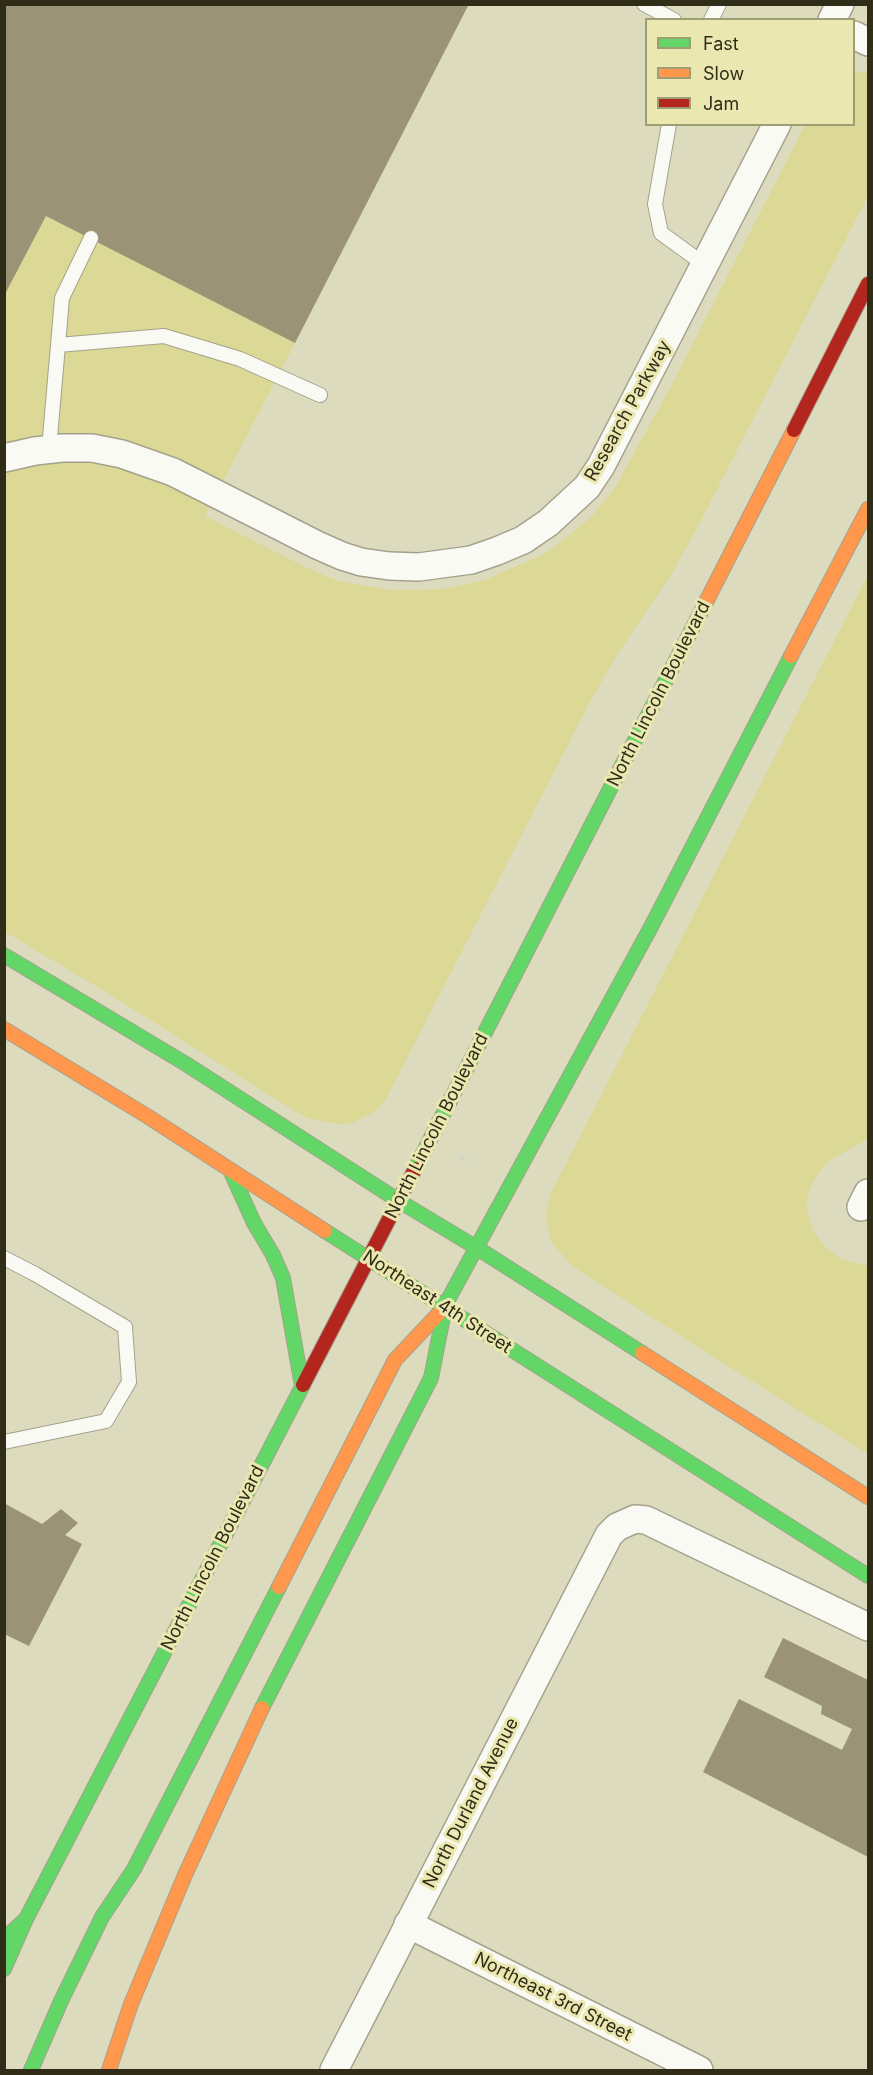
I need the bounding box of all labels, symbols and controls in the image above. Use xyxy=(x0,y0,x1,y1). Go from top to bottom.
legend xyxy=(645,18,855,126)
text: Fast xyxy=(703,33,739,54)
text: Slow xyxy=(703,63,744,84)
text: Jam xyxy=(703,93,739,114)
street label: Research Parkway xyxy=(580,337,676,485)
street label: North Lincoln Boulevard xyxy=(603,598,715,790)
street label: North Lincoln Boulevard xyxy=(381,1030,493,1222)
street label: Northeast 4th Street xyxy=(358,1246,516,1358)
street label: North Lincoln Boulevard xyxy=(157,1462,269,1654)
street label: North Durland Avenue xyxy=(419,1714,523,1892)
street label: Northeast 3rd Street xyxy=(471,1948,635,2046)

